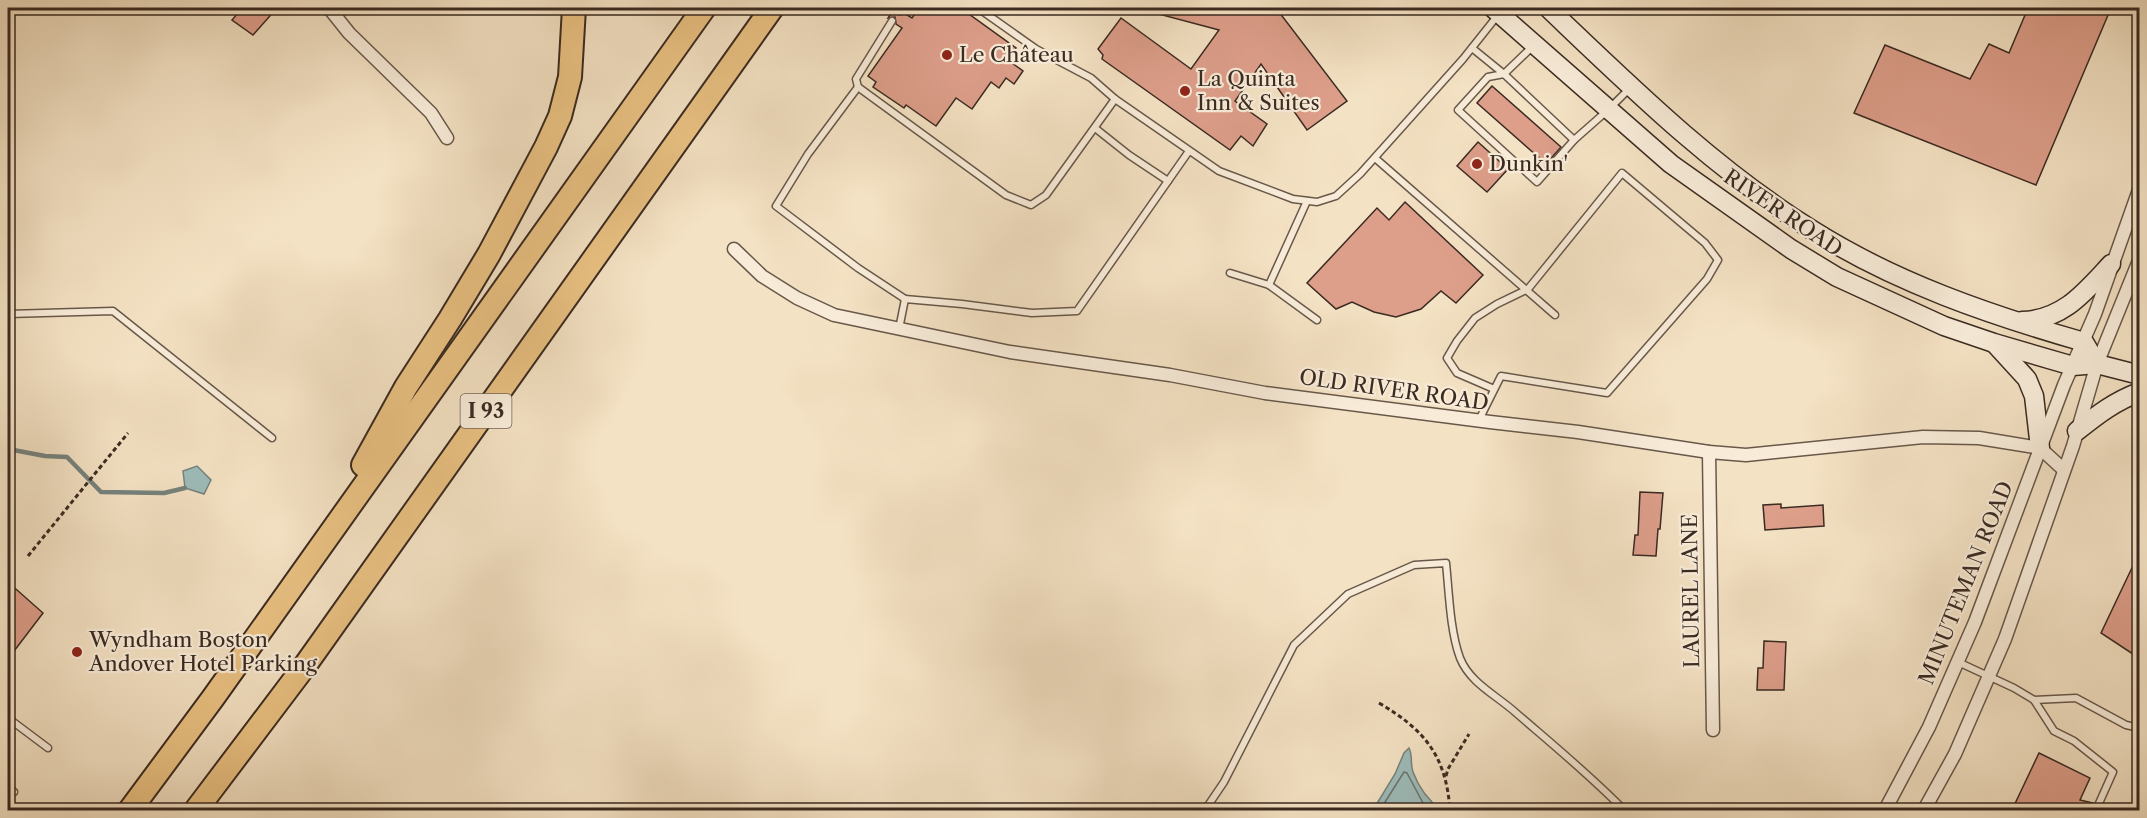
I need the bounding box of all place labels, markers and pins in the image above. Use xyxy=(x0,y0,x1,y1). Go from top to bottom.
place label: Le Château xyxy=(959,42,1074,67)
marker: Le Château xyxy=(940,48,954,62)
place label: La Quinta Inn & Suites xyxy=(1197,66,1320,115)
marker: La Quinta Inn & Suites xyxy=(1178,84,1192,98)
place label: Dunkin' xyxy=(1489,151,1568,176)
marker: Dunkin' xyxy=(1470,157,1484,171)
place label: Wyndham Boston Andover Hotel Parking xyxy=(88,627,318,676)
marker: Wyndham Boston Andover Hotel Parking xyxy=(70,645,84,659)

